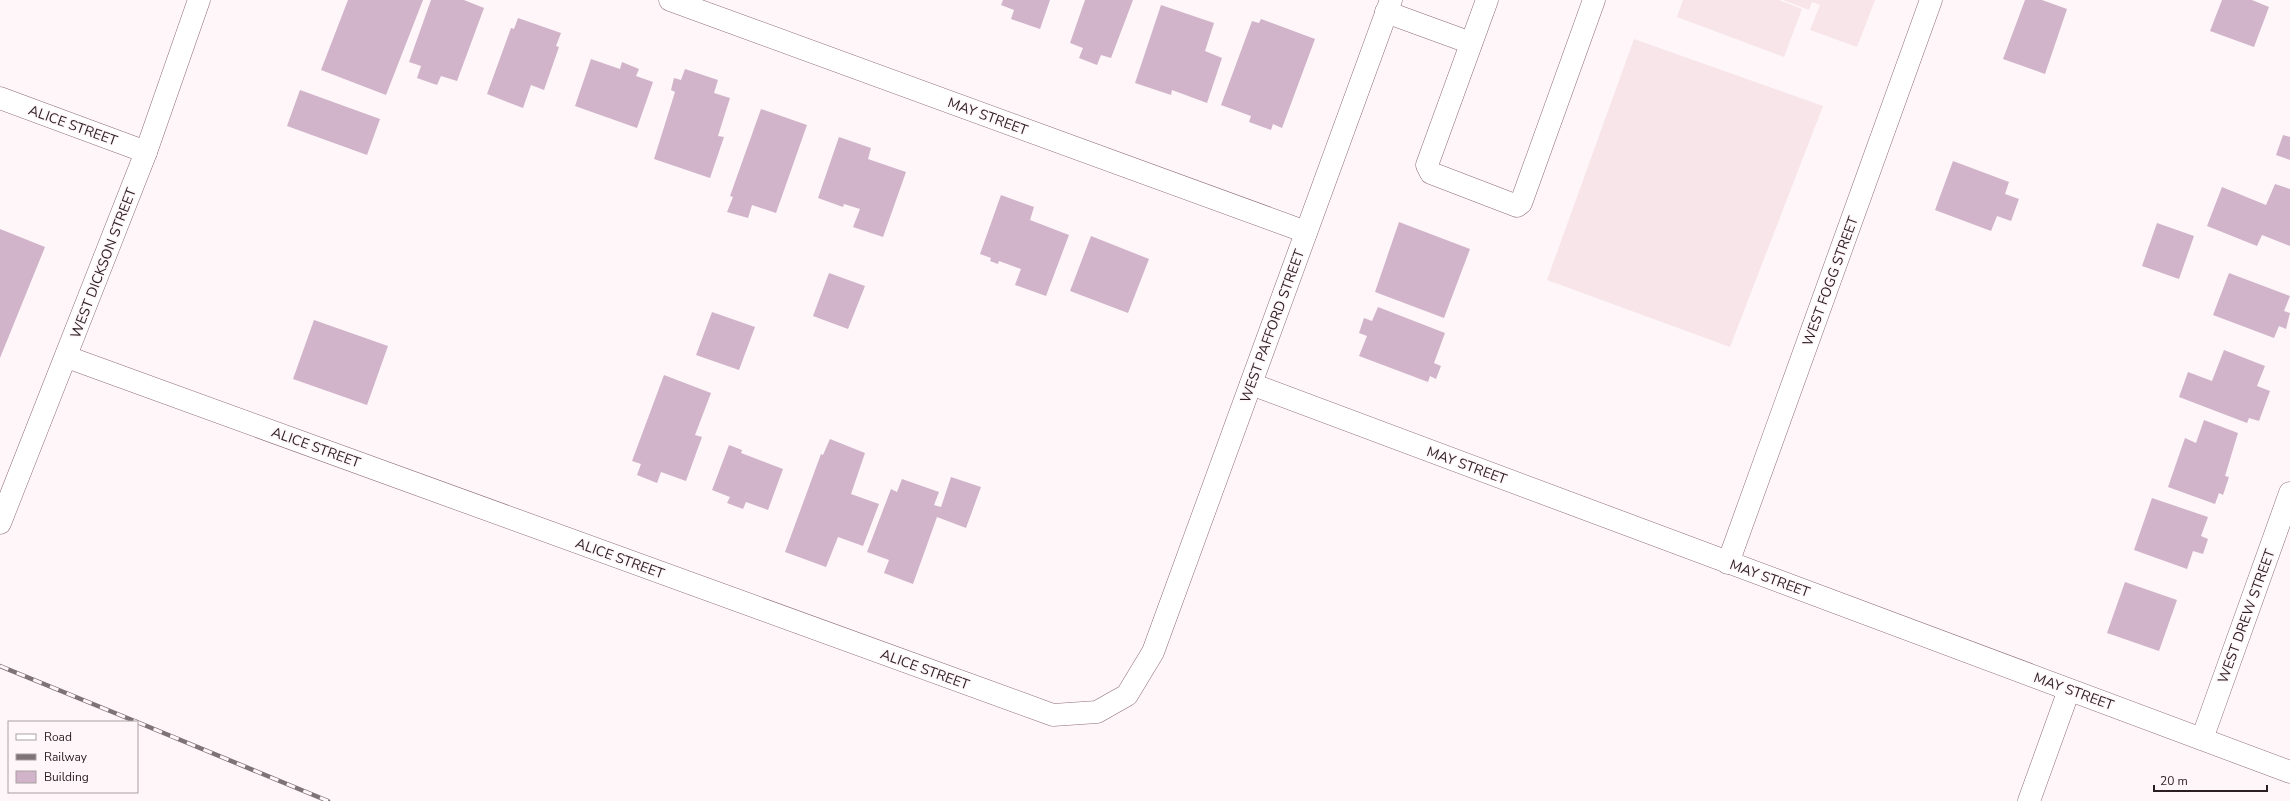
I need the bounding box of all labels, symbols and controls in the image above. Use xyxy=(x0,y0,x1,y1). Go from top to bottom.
street label: MAY STREET xyxy=(945,93,1031,140)
street label: ALICE STREET xyxy=(26,101,120,151)
street label: WEST DICKSON STREET xyxy=(66,185,141,341)
street label: WEST FOGG STREET xyxy=(1798,213,1863,349)
street label: WEST PAFFORD STREET xyxy=(1236,246,1309,405)
street label: ALICE STREET xyxy=(269,423,363,473)
street label: MAY STREET xyxy=(1424,442,1510,489)
street label: ALICE STREET xyxy=(573,534,667,584)
street label: WEST DREW STREET xyxy=(2213,546,2280,686)
street label: MAY STREET xyxy=(1727,555,1813,602)
street label: ALICE STREET xyxy=(878,645,972,695)
street label: MAY STREET xyxy=(2031,668,2117,715)
legend xyxy=(8,721,138,793)
text: Road xyxy=(44,729,72,745)
text: Railway xyxy=(44,749,88,765)
scale bar xyxy=(2154,767,2267,793)
text: Building xyxy=(44,769,89,785)
text: 20 m xyxy=(2160,773,2188,789)

